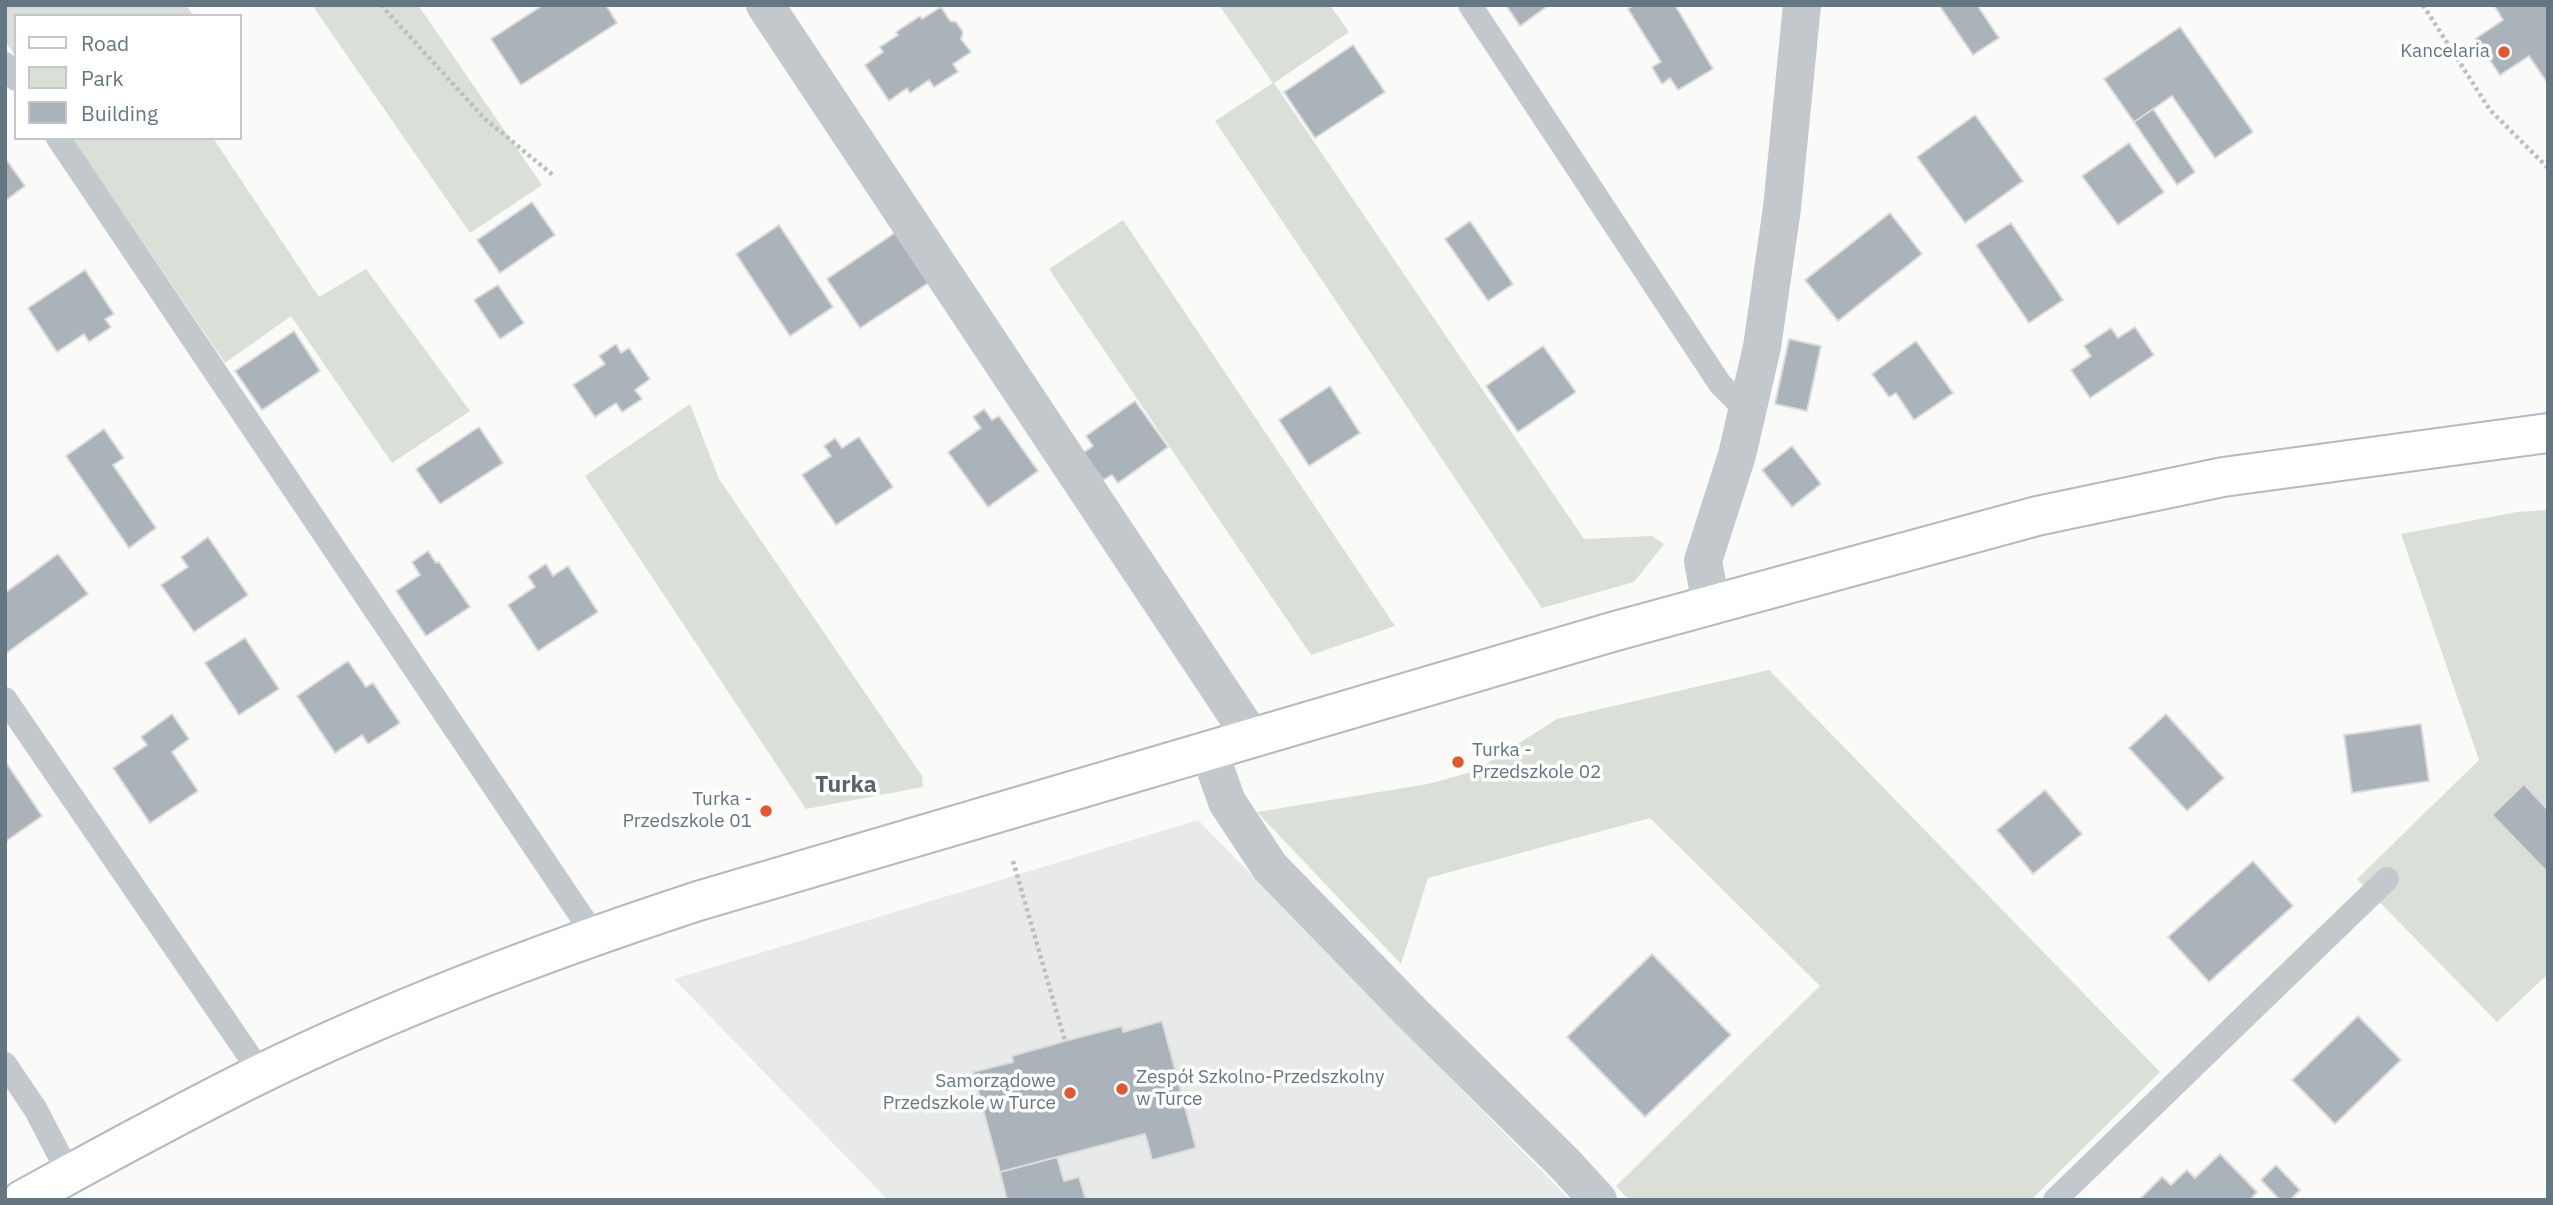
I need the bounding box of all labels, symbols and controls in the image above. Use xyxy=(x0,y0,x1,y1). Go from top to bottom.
legend xyxy=(14,14,242,140)
text: Road xyxy=(81,29,129,57)
place label: Kancelaria xyxy=(2400,41,2490,63)
marker: Kancelaria xyxy=(2496,44,2512,60)
text: Park xyxy=(81,64,124,92)
text: Building xyxy=(81,99,158,127)
place label: Turka - Przedszkole 02 xyxy=(1472,740,1601,784)
marker: Turka - Przedszkole 02 xyxy=(1450,754,1466,770)
district label: Turka xyxy=(815,771,877,799)
place label: Turka - Przedszkole 01 xyxy=(623,789,752,833)
marker: Turka - Przedszkole 01 xyxy=(758,803,774,819)
place label: Zespół Szkolno-Przedszkolny w Turce xyxy=(1136,1067,1384,1111)
place label: Samorządowe Przedszkole w Turce xyxy=(883,1071,1056,1115)
marker: Zespół Szkolno-Przedszkolny w Turce xyxy=(1114,1081,1130,1097)
marker: Samorządowe Przedszkole w Turce xyxy=(1062,1085,1078,1101)

